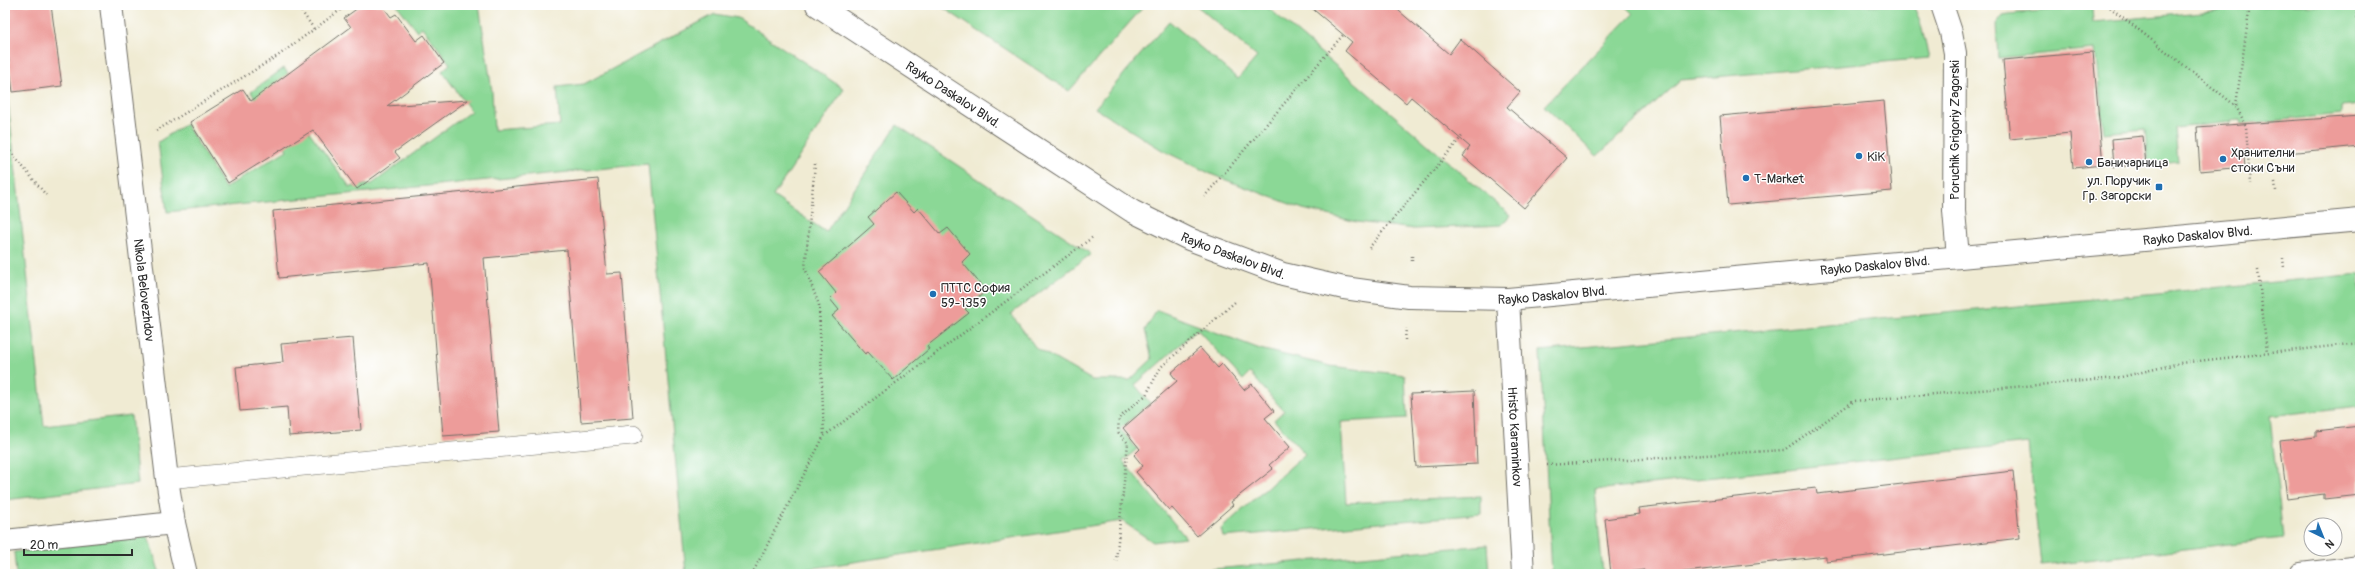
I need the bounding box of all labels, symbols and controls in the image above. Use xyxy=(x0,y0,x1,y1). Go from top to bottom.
street label: Rayko Daskalov Blvd. xyxy=(902,58,1003,132)
street label: Poruchik Grigoriy Zagorski xyxy=(1947,60,1963,200)
place label: Хранителни стоки Съни xyxy=(2231,145,2295,176)
place label: KiK xyxy=(1867,149,1885,165)
marker: KiK xyxy=(1854,151,1864,161)
marker: Хранителни стоки Съни xyxy=(2218,154,2228,164)
place label: Баничарница xyxy=(2097,155,2168,171)
marker: Баничарница xyxy=(2084,157,2094,167)
place label: T-Market xyxy=(1754,171,1805,187)
marker: T-Market xyxy=(1741,173,1751,183)
place label: ул. Поручик Гр. Загорски xyxy=(2082,173,2151,204)
marker: ул. Поручик Гр. Загорски xyxy=(2154,182,2164,192)
street label: Rayko Daskalov Blvd. xyxy=(2142,223,2253,249)
street label: Rayko Daskalov Blvd. xyxy=(1178,229,1286,283)
street label: Nikola Belovezhdov xyxy=(130,238,158,343)
street label: Rayko Daskalov Blvd. xyxy=(1819,253,1931,279)
place label: ПТТС София 59-1359 xyxy=(941,280,1010,311)
street label: Rayko Daskalov Blvd. xyxy=(1497,283,1608,308)
marker: ПТТС София 59-1359 xyxy=(928,289,938,299)
street label: Hristo Karaminkov xyxy=(1504,386,1525,487)
north arrow xyxy=(2303,517,2343,557)
scale bar xyxy=(24,531,132,557)
text: N xyxy=(2322,537,2337,552)
text: 20 m xyxy=(30,538,59,553)

